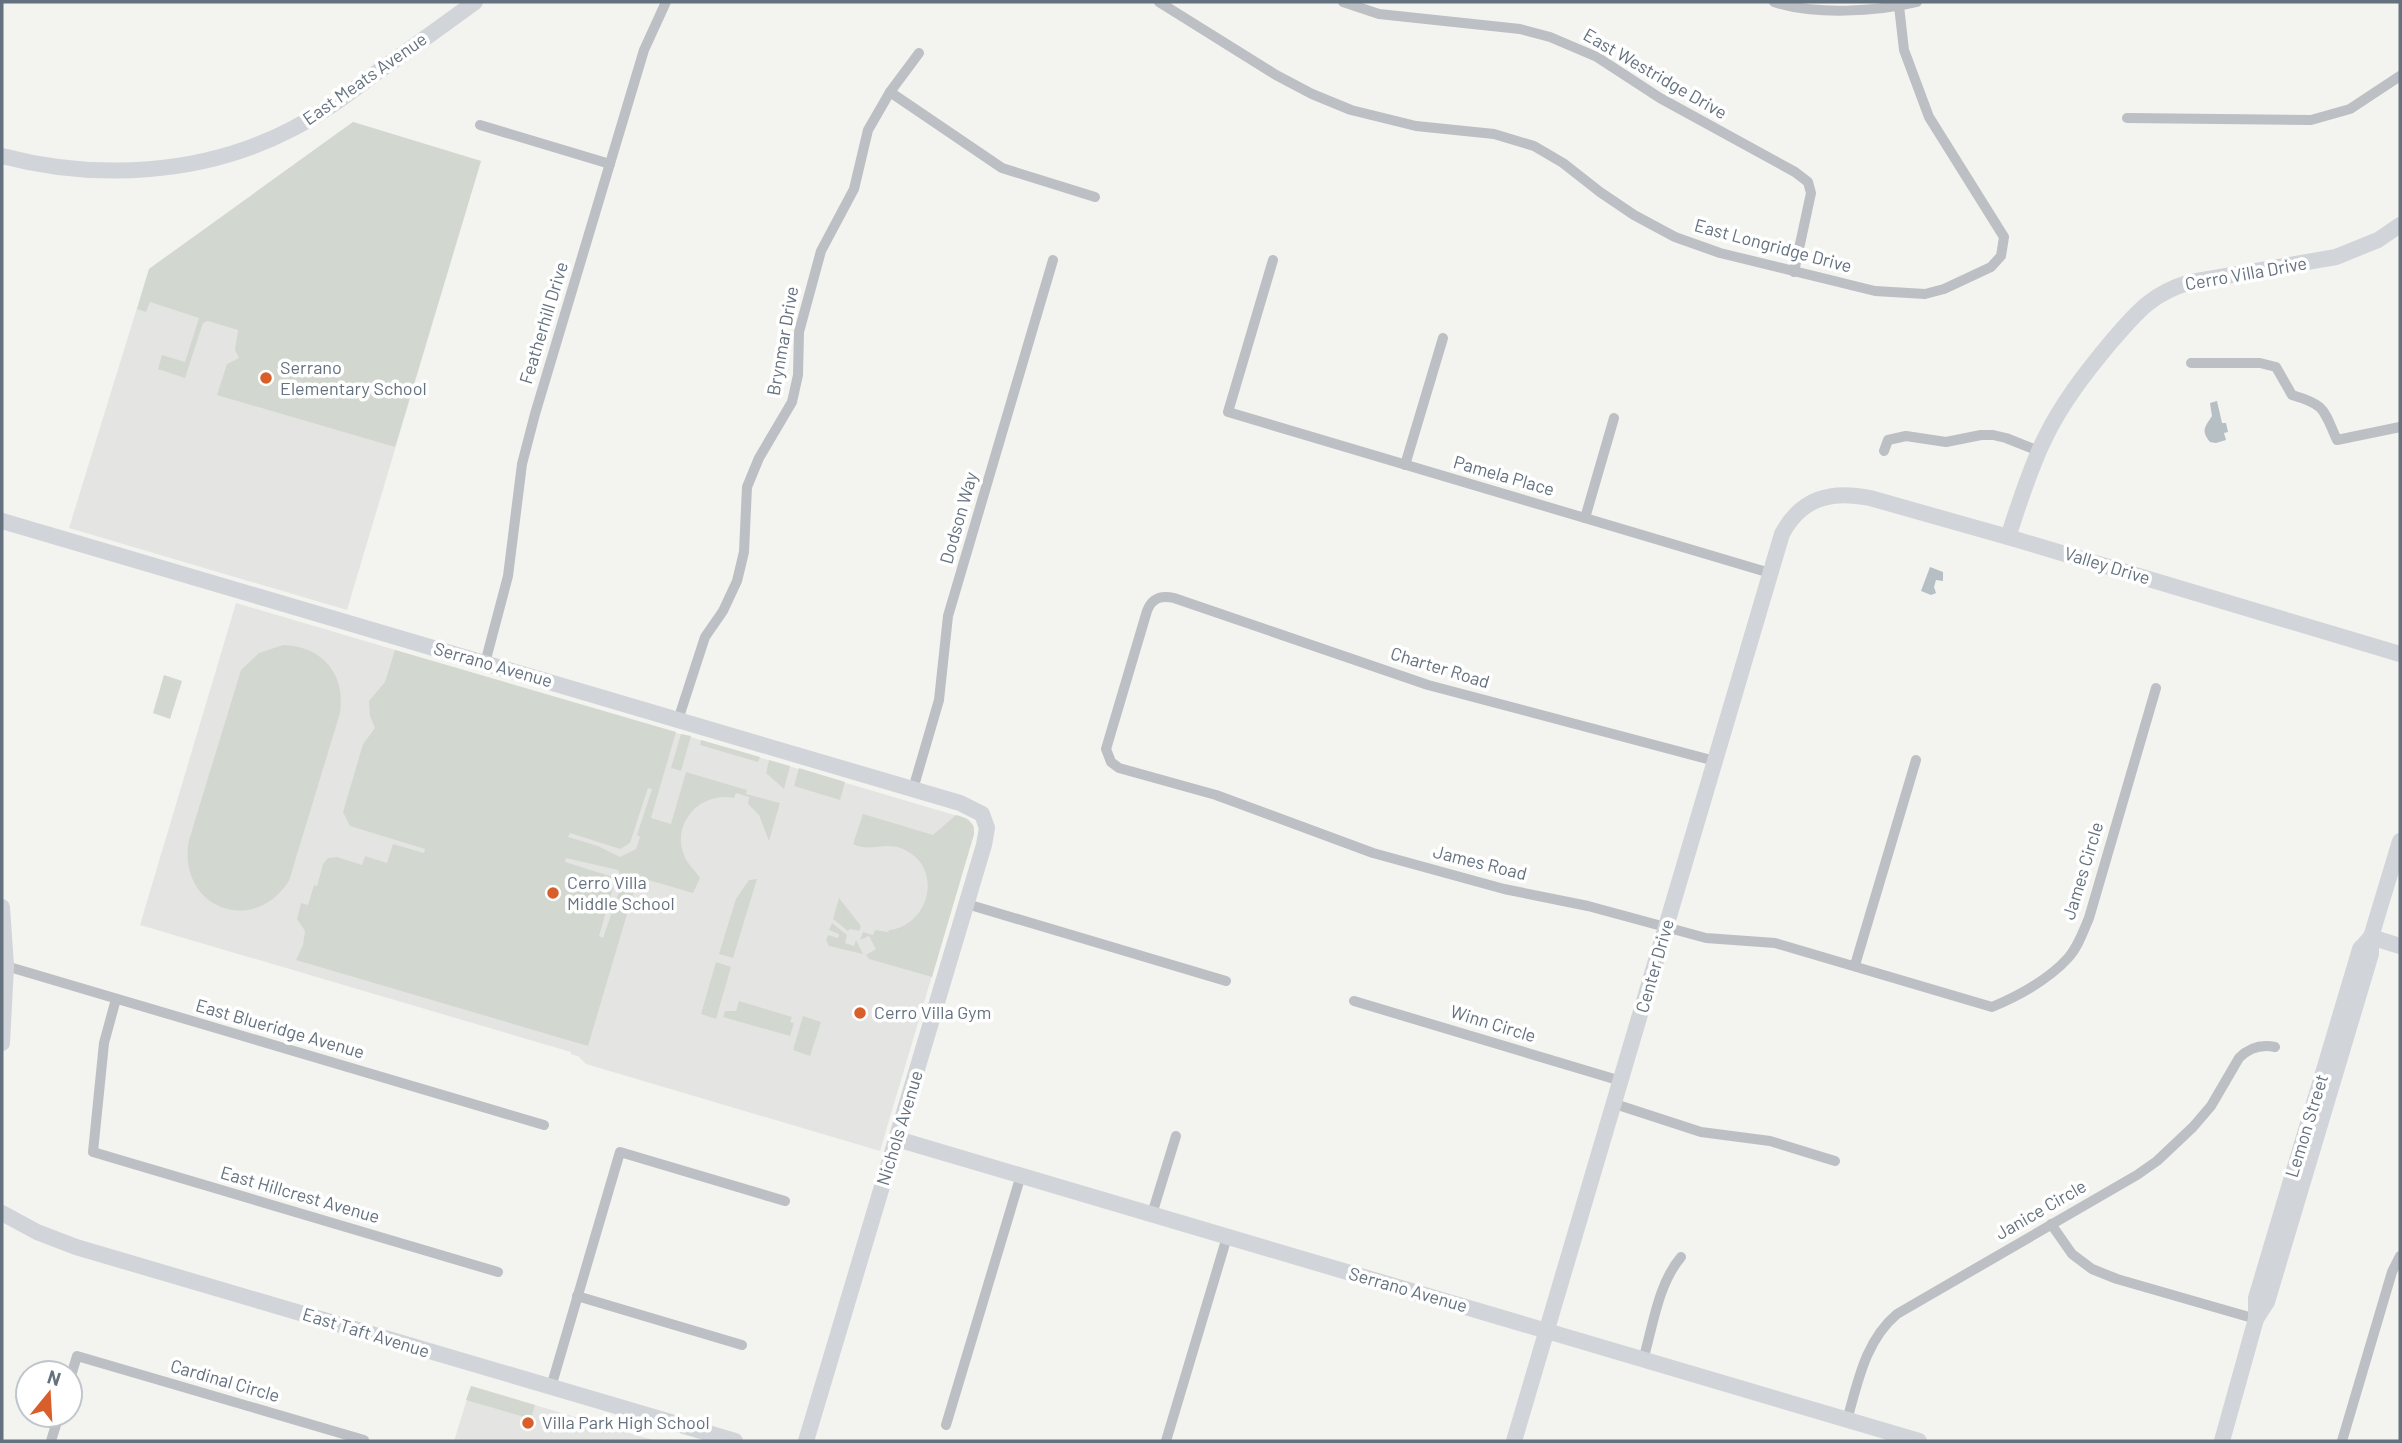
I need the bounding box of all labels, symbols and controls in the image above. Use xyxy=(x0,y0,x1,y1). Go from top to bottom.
street label: East Westridge Drive xyxy=(1580,23,1731,123)
street label: East Meats Avenue xyxy=(298,27,431,129)
street label: East Longridge Drive xyxy=(1692,213,1854,277)
street label: Cerro Villa Drive xyxy=(2183,251,2308,295)
street label: Featherhill Drive xyxy=(514,259,572,386)
street label: Brynmar Drive xyxy=(762,284,802,397)
place label: Serrano Elementary School xyxy=(280,356,427,399)
marker: Serrano Elementary School xyxy=(258,370,274,386)
street label: Pamela Place xyxy=(1451,450,1557,500)
street label: Dodson Way xyxy=(934,469,982,566)
street label: Valley Drive xyxy=(2062,542,2153,589)
street label: Serrano Avenue xyxy=(431,637,555,692)
street label: Charter Road xyxy=(1388,642,1493,693)
street label: James Circle xyxy=(2057,819,2107,922)
street label: James Road xyxy=(1431,840,1529,884)
place label: Cerro Villa Middle School xyxy=(567,871,675,914)
marker: Cerro Villa Middle School xyxy=(545,885,561,901)
street label: Center Drive xyxy=(1630,916,1678,1015)
street label: East Blueridge Avenue xyxy=(193,993,367,1063)
street label: Winn Circle xyxy=(1448,1000,1539,1046)
place label: Cerro Villa Gym xyxy=(874,1001,991,1023)
marker: Cerro Villa Gym xyxy=(852,1005,868,1021)
street label: Nichols Avenue xyxy=(871,1068,927,1188)
street label: Lemon Street xyxy=(2280,1071,2332,1180)
street label: East Hillcrest Avenue xyxy=(218,1161,383,1227)
street label: Janice Circle xyxy=(1991,1174,2090,1244)
street label: Serrano Avenue xyxy=(1346,1262,1470,1317)
street label: East Taft Avenue xyxy=(300,1302,433,1362)
street label: Cardinal Circle xyxy=(168,1354,282,1406)
north arrow xyxy=(14,1359,84,1429)
text: N xyxy=(45,1364,64,1390)
place label: Villa Park High School xyxy=(542,1411,710,1433)
marker: Villa Park High School xyxy=(520,1415,536,1431)

